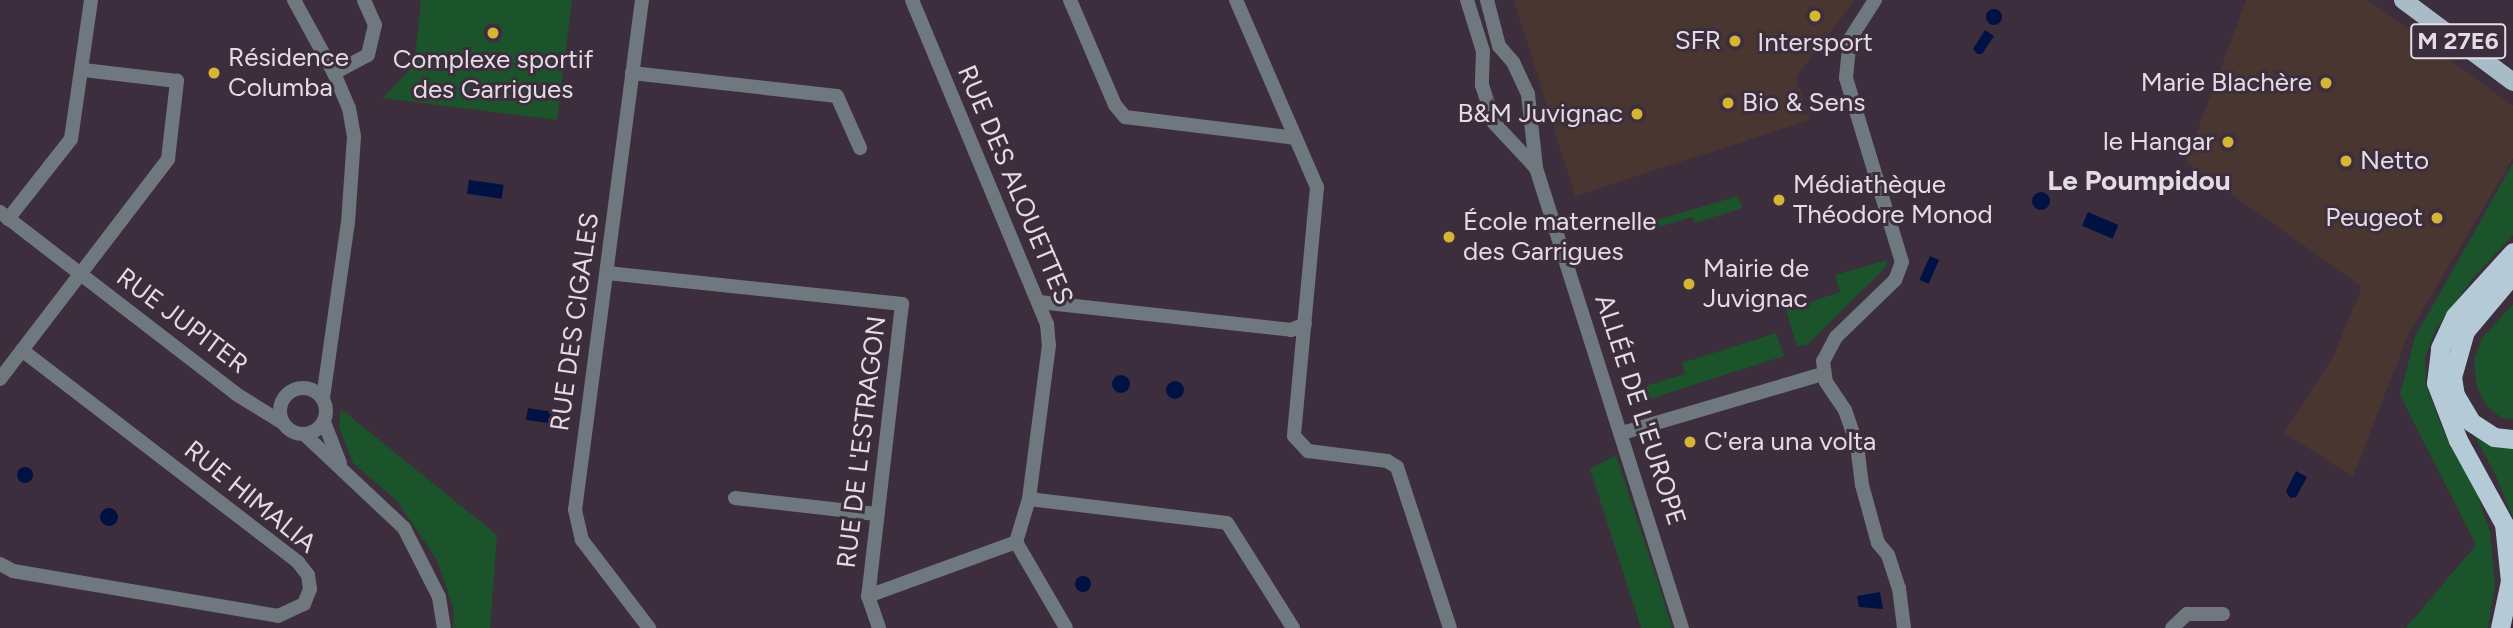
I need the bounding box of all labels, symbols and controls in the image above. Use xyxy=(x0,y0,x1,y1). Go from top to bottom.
marker: Intersport xyxy=(1807,8,1823,24)
road number: M 27E6 xyxy=(2409,20,2507,61)
marker: Complexe sportif des Garrigues xyxy=(485,25,501,41)
place label: SFR xyxy=(1675,25,1721,57)
place label: Intersport xyxy=(1757,27,1873,59)
marker: SFR xyxy=(1727,33,1743,49)
place label: Résidence Columba xyxy=(228,42,349,104)
place label: Complexe sportif des Garrigues xyxy=(393,44,593,106)
street label: RUE DES ALOUETTES xyxy=(950,61,1080,309)
marker: Résidence Columba xyxy=(206,65,222,81)
place label: Marie Blachère xyxy=(2141,67,2312,99)
marker: Marie Blachère xyxy=(2318,75,2334,91)
place label: Bio & Sens xyxy=(1742,87,1865,119)
marker: Bio & Sens xyxy=(1720,95,1736,111)
place label: B&M Juvignac xyxy=(1457,98,1623,130)
marker: B&M Juvignac xyxy=(1629,106,1645,122)
place label: le Hangar xyxy=(2103,126,2214,158)
marker: le Hangar xyxy=(2220,134,2236,150)
place label: Netto xyxy=(2360,145,2429,177)
marker: Netto xyxy=(2338,153,2354,169)
district label: Le Poumpidou xyxy=(2047,163,2231,197)
place label: Médiathèque Théodore Monod xyxy=(1793,169,1993,230)
marker: Médiathèque Théodore Monod xyxy=(1771,192,1787,208)
place label: Peugeot xyxy=(2325,202,2423,234)
place label: École maternelle des Garrigues xyxy=(1463,206,1656,268)
marker: Peugeot xyxy=(2429,210,2445,226)
street label: RUE DES CIGALES xyxy=(544,211,606,433)
marker: École maternelle des Garrigues xyxy=(1441,229,1457,245)
place label: Mairie de Juvignac xyxy=(1703,253,1809,314)
street label: RUE JUPITER xyxy=(110,261,254,381)
marker: Mairie de Juvignac xyxy=(1681,276,1697,292)
street label: ALLÉE DE L'EUROPE xyxy=(1588,291,1692,529)
street label: RUE DE L'ESTRAGON xyxy=(831,314,893,570)
place label: C'era una volta xyxy=(1704,426,1876,458)
street label: RUE HIMALIA xyxy=(178,434,322,560)
marker: C'era una volta xyxy=(1682,434,1698,450)

